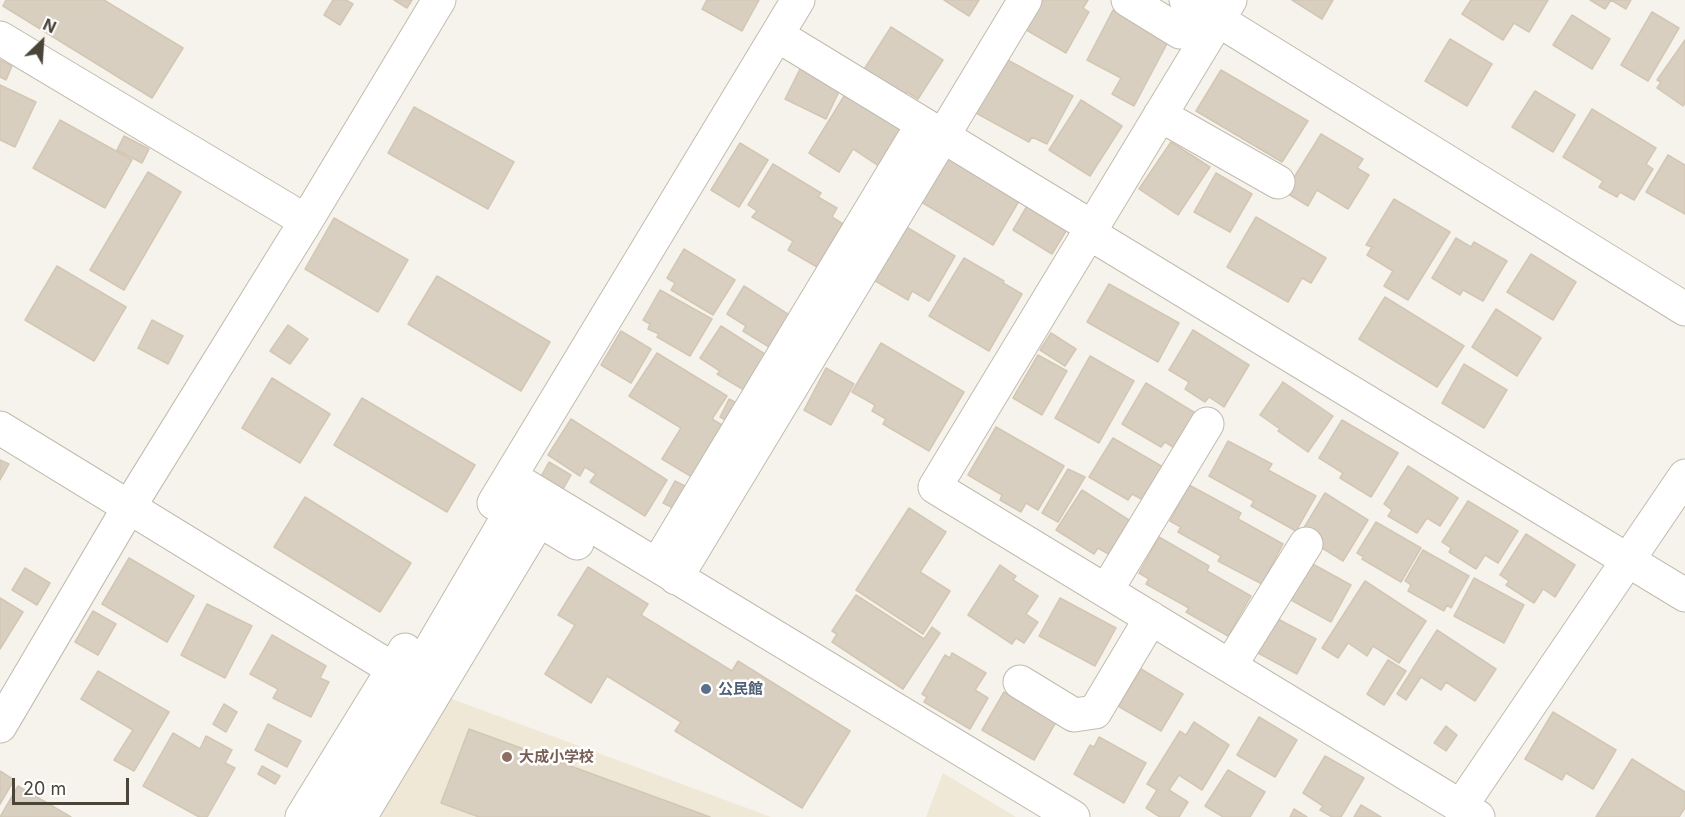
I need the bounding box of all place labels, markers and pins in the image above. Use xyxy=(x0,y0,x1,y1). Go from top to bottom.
place label: 公民館 xyxy=(718,680,763,698)
marker: 公民館 xyxy=(699,682,713,696)
place label: 大成小学校 xyxy=(519,748,594,766)
marker: 大成小学校 xyxy=(500,750,514,764)

